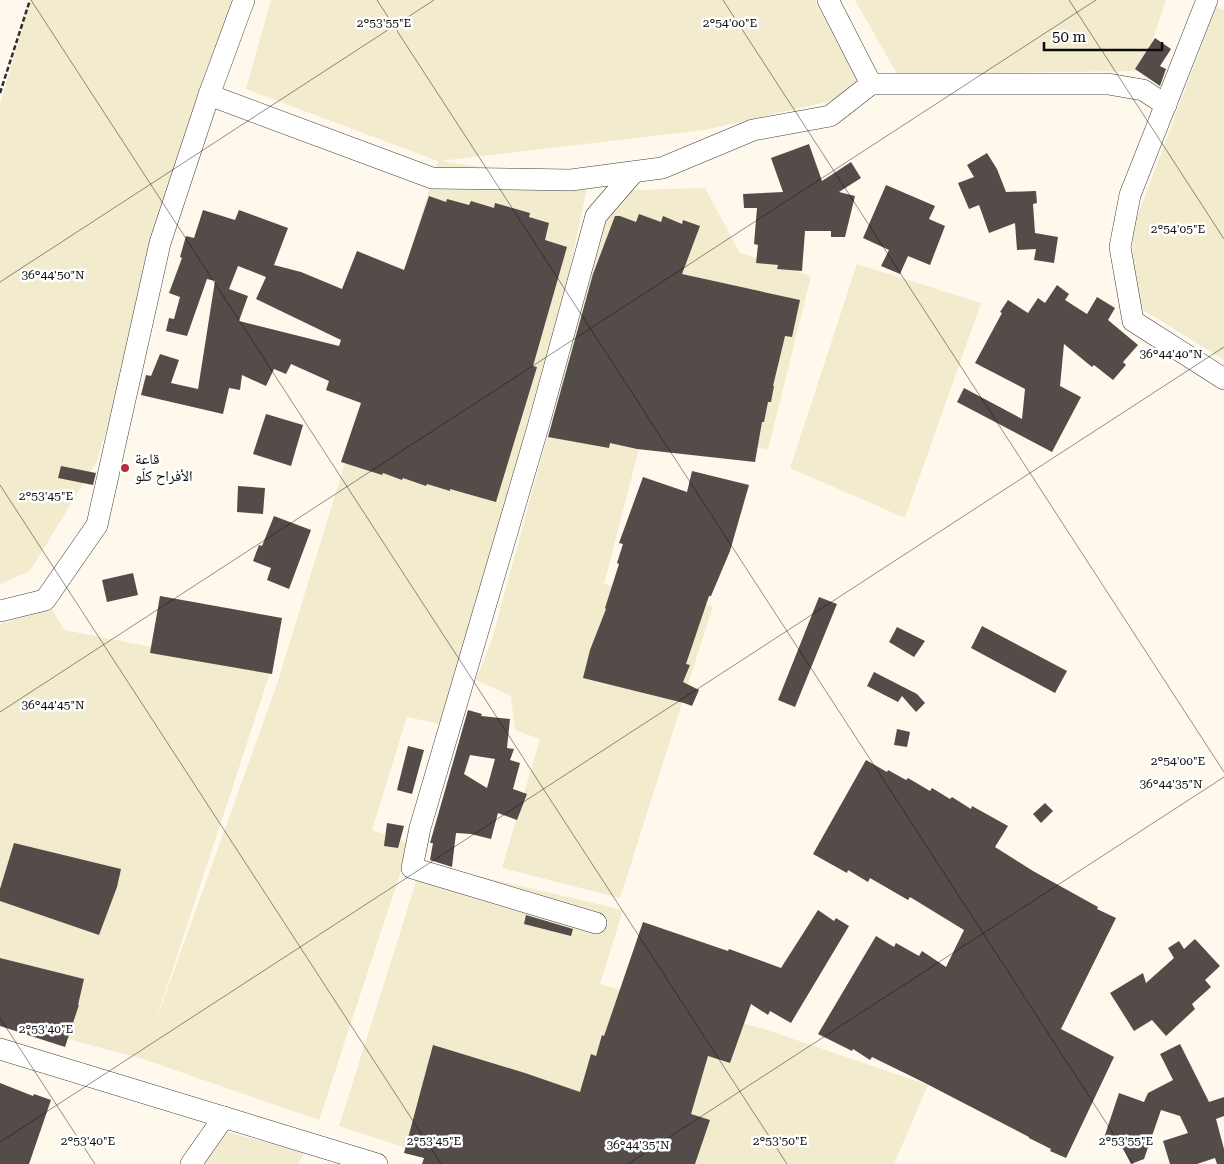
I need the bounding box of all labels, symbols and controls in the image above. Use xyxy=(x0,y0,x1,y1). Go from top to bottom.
text: 2°53'55"E xyxy=(357,16,411,30)
text: 2°54'00"E xyxy=(703,16,757,30)
scale bar xyxy=(1044,20,1162,52)
text: 50 m xyxy=(1052,28,1087,46)
text: 2°54'05"E xyxy=(1151,222,1205,236)
text: 36°44'50"N xyxy=(21,268,85,282)
text: 36°44'40"N xyxy=(1139,347,1203,361)
place label: قاعة الأفراح كلّو xyxy=(135,450,193,486)
marker: قاعة الأفراح كلّو xyxy=(119,462,131,474)
text: 2°53'45"E xyxy=(19,489,73,503)
text: 36°44'45"N xyxy=(21,698,85,712)
text: 2°54'00"E xyxy=(1151,754,1205,768)
text: 36°44'35"N xyxy=(1139,777,1203,791)
text: 2°53'40"E xyxy=(19,1022,73,1036)
text: 2°53'40"E xyxy=(61,1134,115,1148)
text: 2°53'45"E xyxy=(407,1134,461,1148)
text: 2°53'50"E xyxy=(753,1134,807,1148)
text: 2°53'55"E xyxy=(1099,1134,1153,1148)
text: 36°44'35"N xyxy=(606,1138,670,1152)

